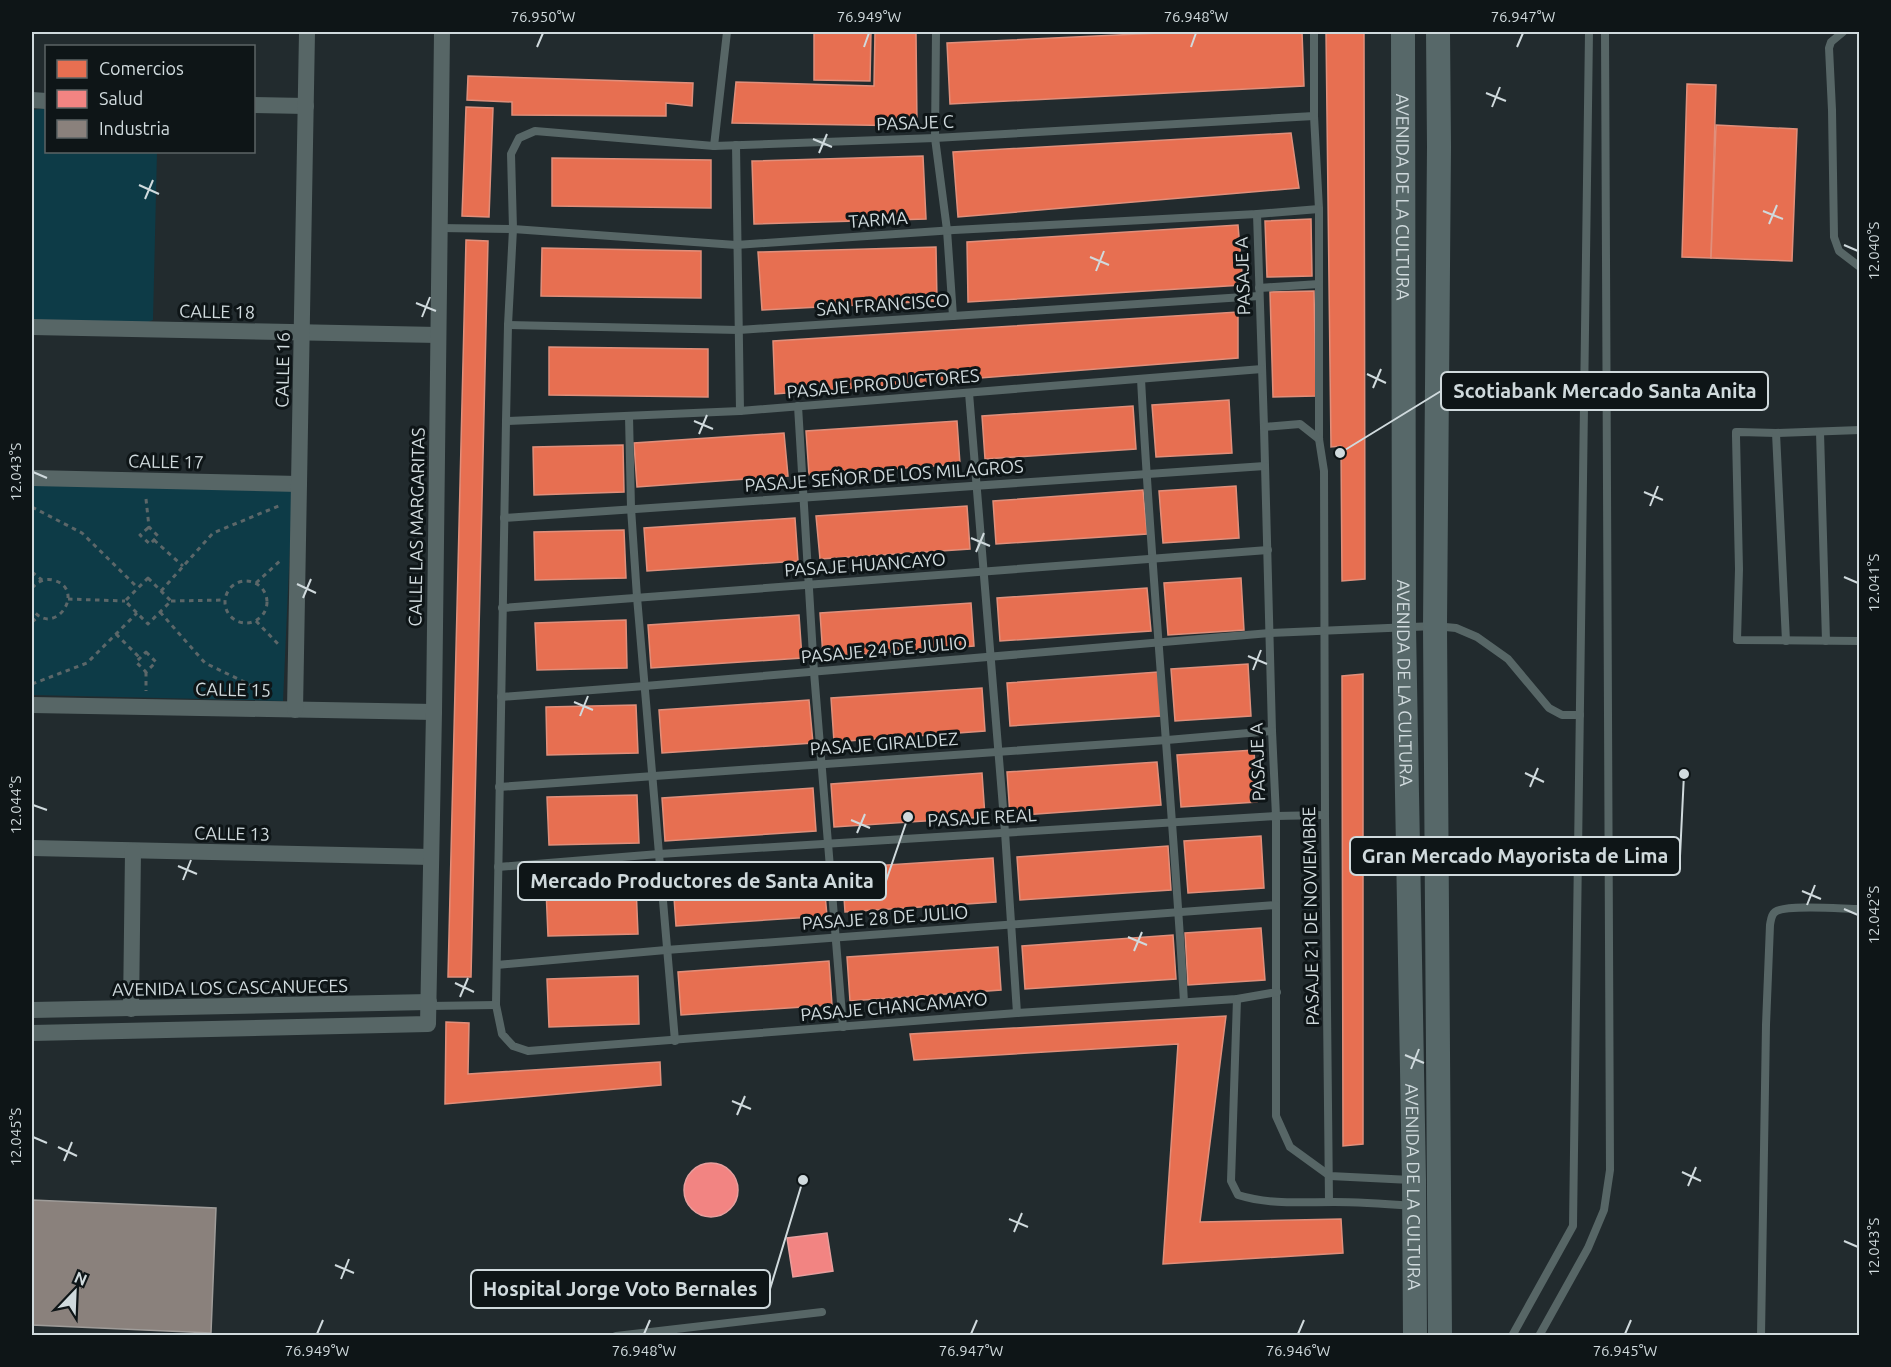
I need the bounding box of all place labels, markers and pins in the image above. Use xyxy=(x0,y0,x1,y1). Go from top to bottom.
callout: Scotiabank Mercado Santa Anita xyxy=(1441,372,1768,410)
callout: Gran Mercado Mayorista de Lima xyxy=(1350,837,1680,875)
callout: Mercado Productores de Santa Anita xyxy=(518,862,886,900)
callout: Hospital Jorge Voto Bernales xyxy=(471,1270,770,1308)

